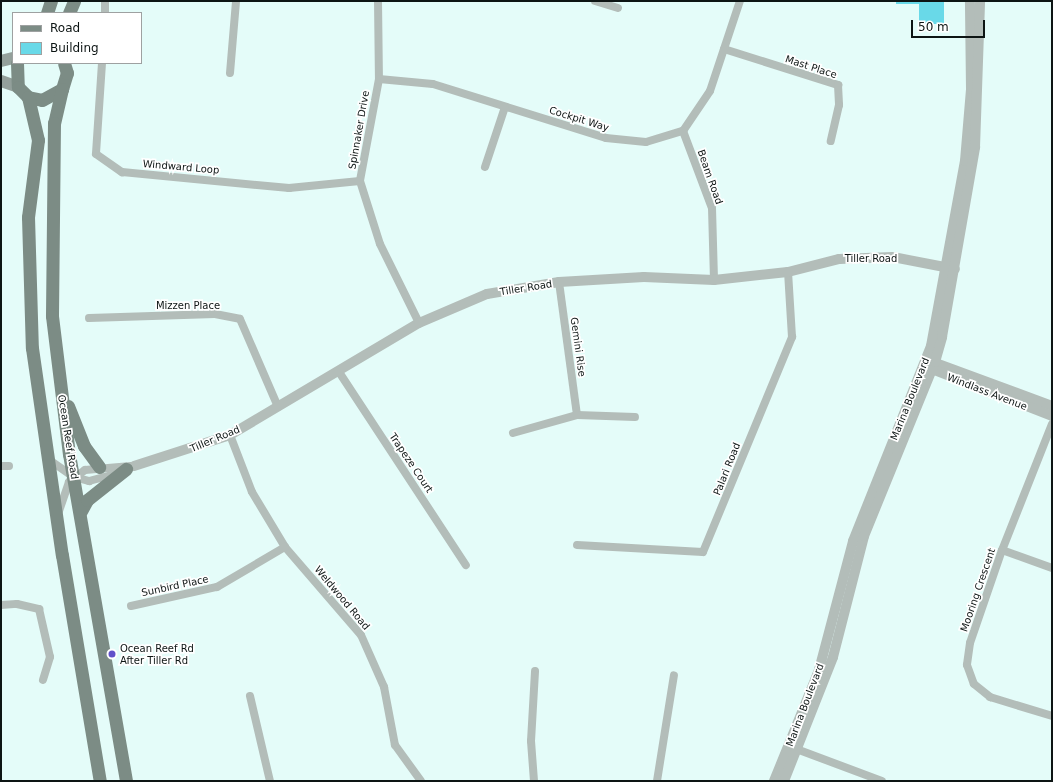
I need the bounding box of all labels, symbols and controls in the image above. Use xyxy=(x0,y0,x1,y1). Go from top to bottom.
legend xyxy=(12,12,142,64)
scale bar xyxy=(913,12,987,38)
text: 50 m xyxy=(918,20,949,34)
text: Road xyxy=(50,21,80,35)
text: Building xyxy=(50,41,99,55)
street label: Mast Place xyxy=(784,53,838,81)
street label: Spinnaker Drive xyxy=(346,90,372,170)
street label: Cockpit Way xyxy=(548,104,610,134)
street label: Beam Road xyxy=(695,148,725,206)
street label: Windward Loop xyxy=(142,158,220,176)
street label: Tiller Road xyxy=(845,253,897,265)
street label: Tiller Road xyxy=(499,278,553,298)
street label: Mizzen Place xyxy=(156,300,220,312)
street label: Gemini Rise xyxy=(568,317,588,377)
street label: Marina Boulevard xyxy=(888,356,932,442)
street label: Windlass Avenue xyxy=(945,371,1029,413)
street label: Ocean Reef Road xyxy=(55,394,81,480)
street label: Tiller Road xyxy=(188,423,242,455)
street label: Trapeze Court xyxy=(387,431,435,495)
street label: Palari Road xyxy=(711,441,743,497)
street label: Mooring Crescent xyxy=(958,547,998,633)
street label: Weldwood Road xyxy=(312,564,372,632)
street label: Sunbird Place xyxy=(140,573,210,599)
place label: Ocean Reef Rd After Tiller Rd xyxy=(120,642,194,666)
marker: Ocean Reef Rd After Tiller Rd xyxy=(107,649,117,659)
street label: Marina Boulevard xyxy=(784,662,826,748)

